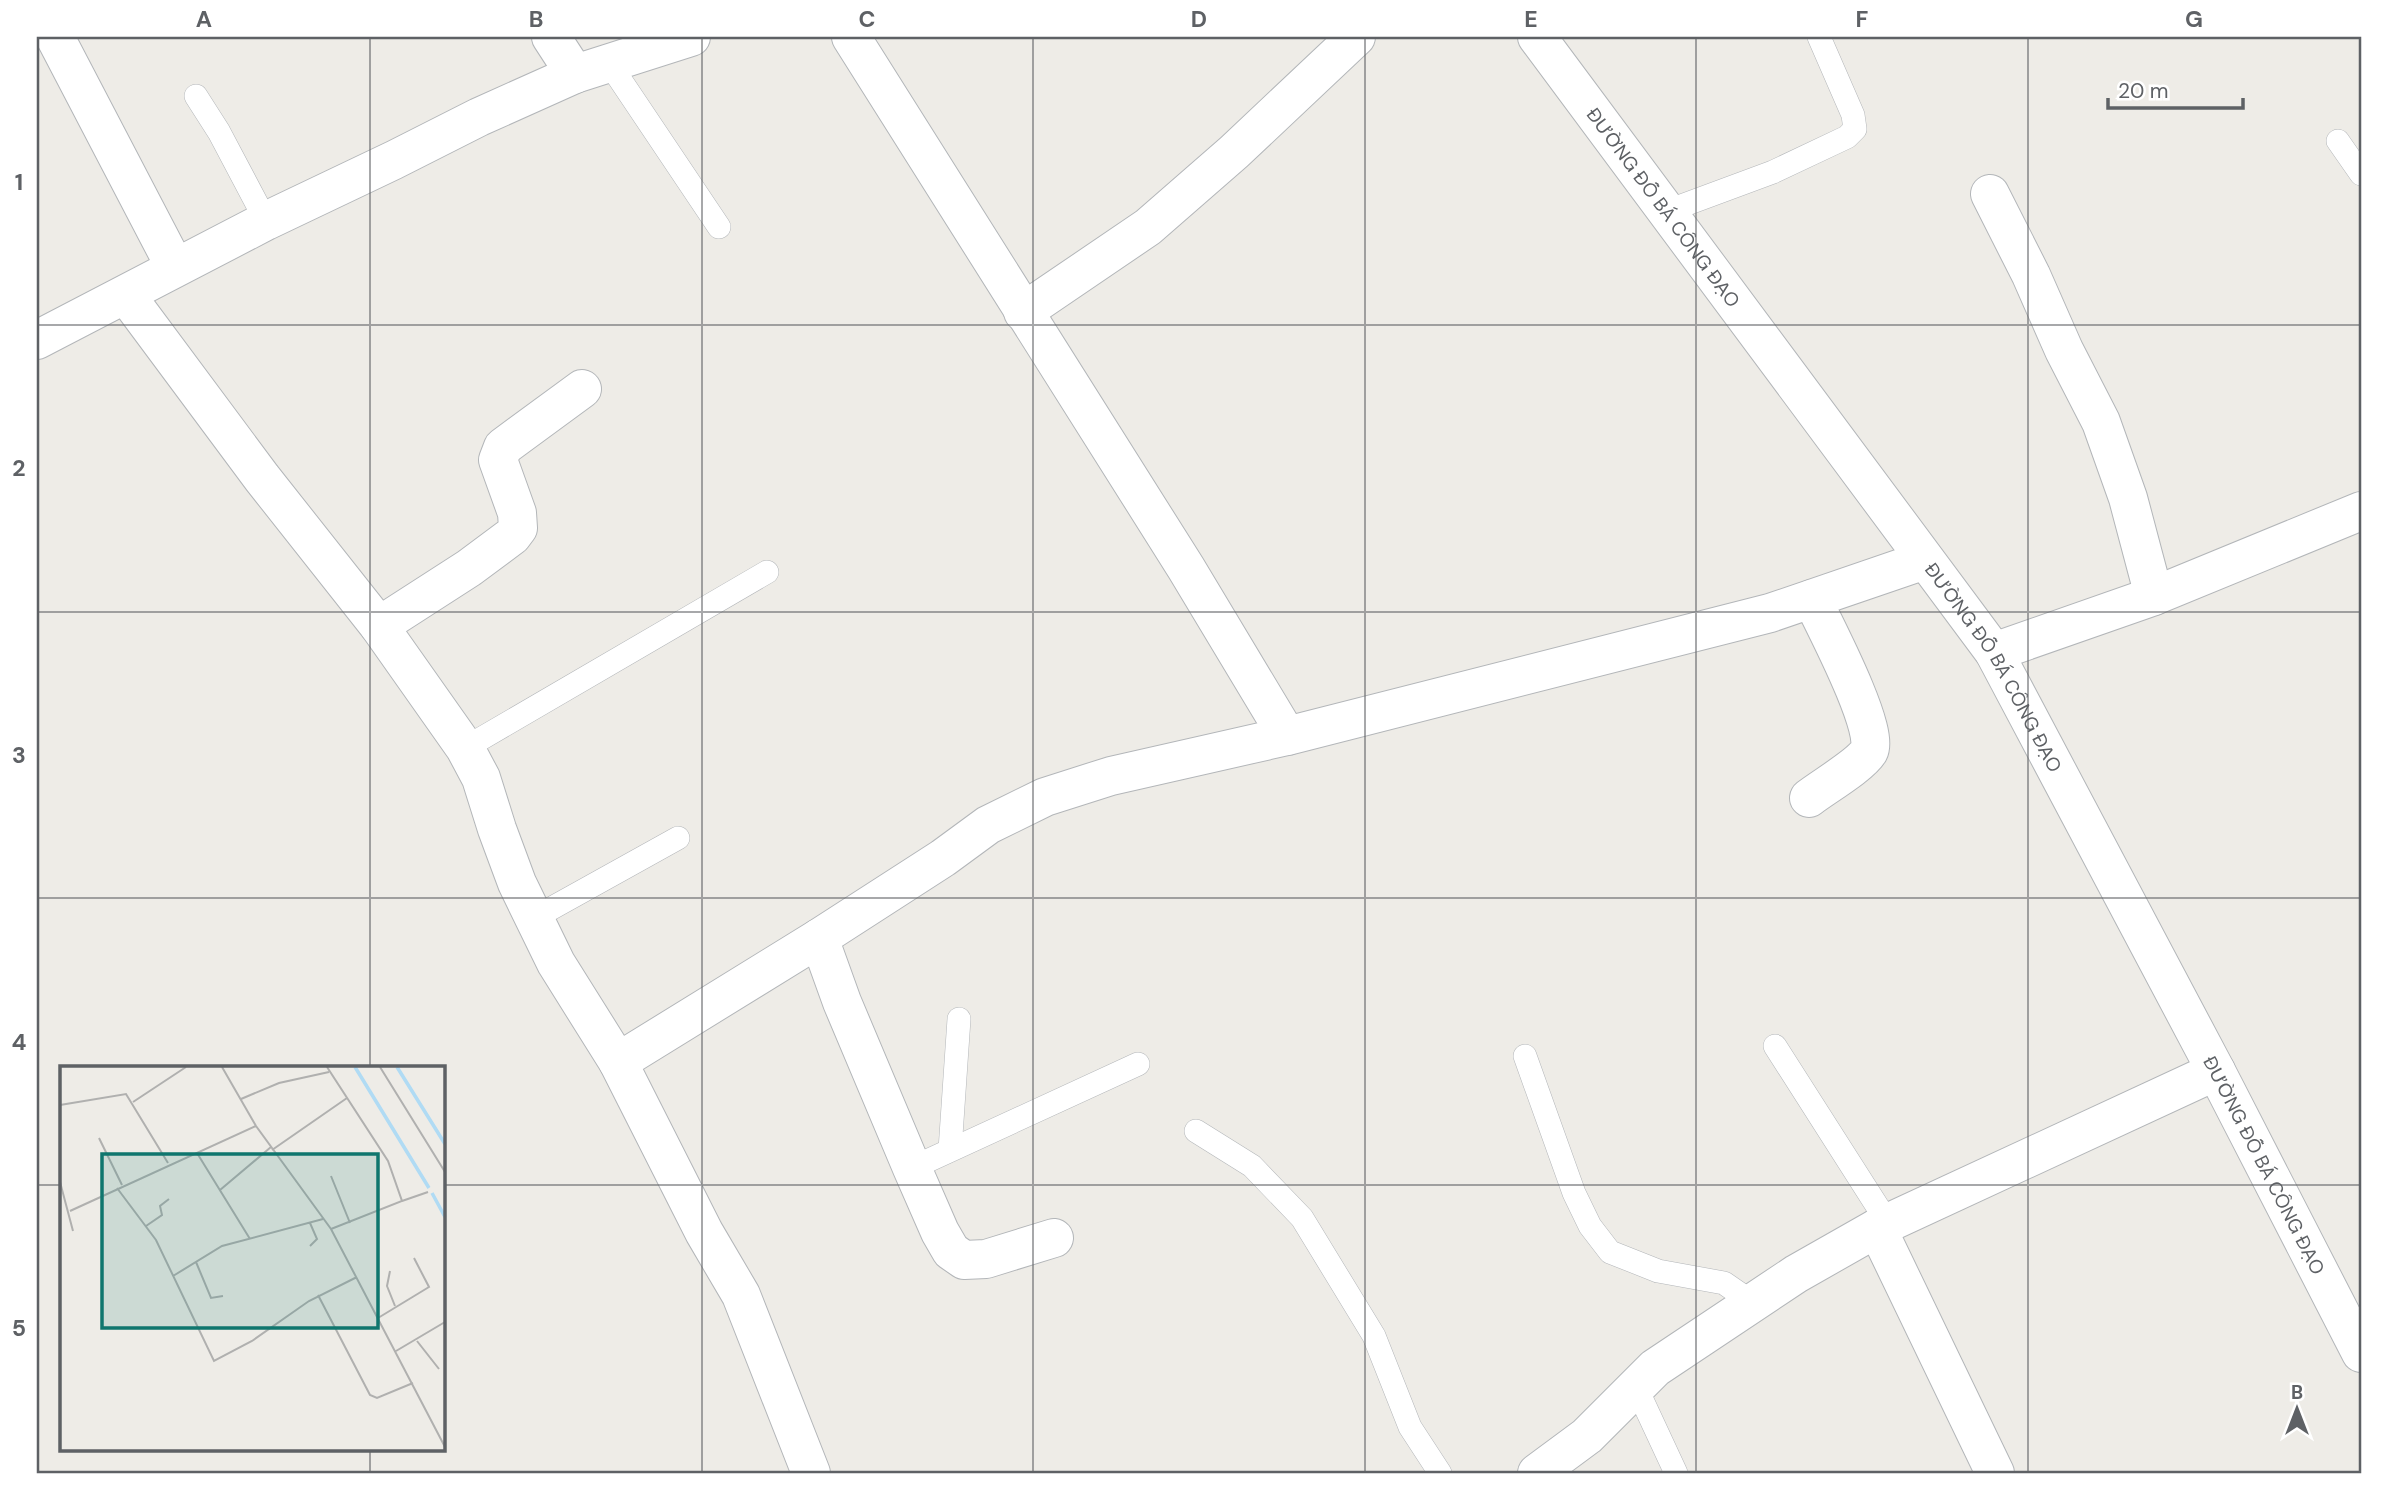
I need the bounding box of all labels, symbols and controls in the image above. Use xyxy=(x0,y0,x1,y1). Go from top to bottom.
text: A xyxy=(196,4,212,34)
text: B xyxy=(529,4,543,34)
text: C xyxy=(859,4,875,34)
text: D xyxy=(1191,4,1207,34)
text: E xyxy=(1524,4,1538,34)
text: F xyxy=(1856,4,1869,34)
text: G xyxy=(2185,4,2203,34)
scale bar xyxy=(2108,66,2242,110)
text: 20 m xyxy=(2118,77,2169,105)
street label: ĐƯỜNG ĐỖ BÁ CÔNG ĐẠO xyxy=(1581,102,1746,312)
text: 1 xyxy=(15,167,23,197)
text: 2 xyxy=(12,453,26,483)
street label: ĐƯỜNG ĐỖ BÁ CÔNG ĐẠO xyxy=(1919,557,2068,776)
text: 3 xyxy=(12,740,26,770)
text: 4 xyxy=(12,1027,27,1057)
street label: ĐƯỜNG ĐỖ BÁ CÔNG ĐẠO xyxy=(2198,1051,2331,1279)
inset map xyxy=(60,1066,444,1450)
text: 5 xyxy=(12,1313,26,1343)
north arrow xyxy=(2262,1374,2332,1444)
text: B xyxy=(2291,1380,2303,1405)

